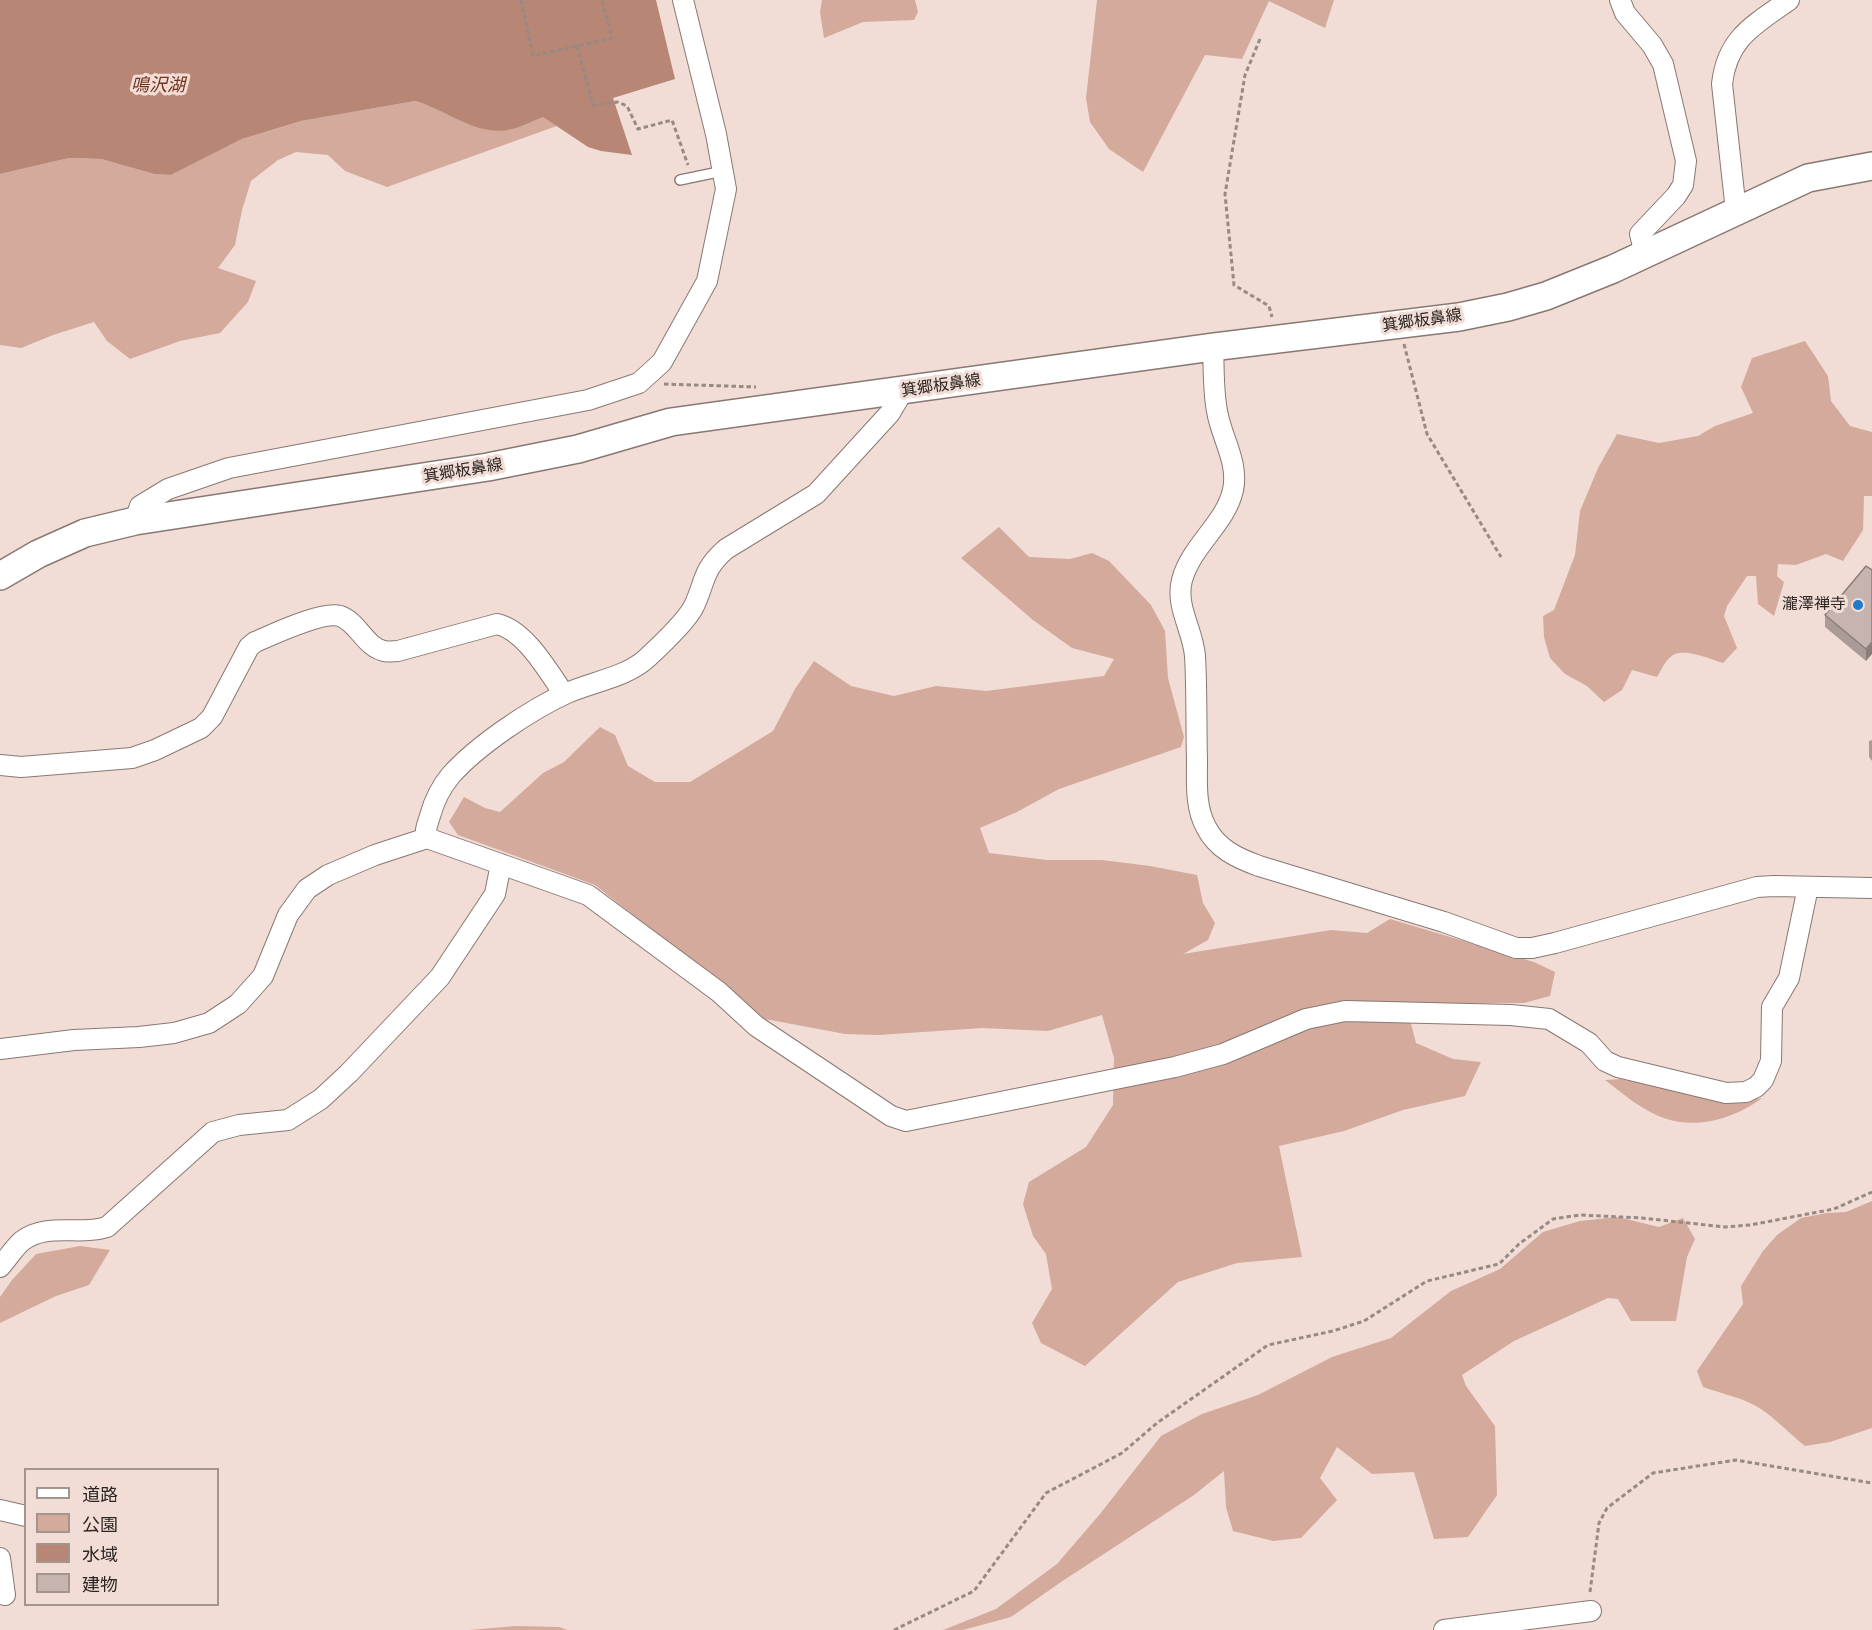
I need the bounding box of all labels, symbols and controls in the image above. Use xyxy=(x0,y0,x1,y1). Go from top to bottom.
water label: 鳴沢湖 xyxy=(131,75,185,97)
street label: 箕郷板鼻線 xyxy=(1381,306,1463,336)
street label: 箕郷板鼻線 xyxy=(900,371,982,401)
street label: 箕郷板鼻線 xyxy=(422,455,504,487)
place label: 瀧澤禅寺 xyxy=(1782,595,1846,615)
marker: 瀧澤禅寺 xyxy=(1851,598,1865,612)
legend xyxy=(24,1468,219,1606)
text: 道路 xyxy=(82,1484,118,1506)
text: 公園 xyxy=(82,1514,118,1536)
text: 水域 xyxy=(82,1544,118,1566)
text: 建物 xyxy=(82,1574,118,1596)

